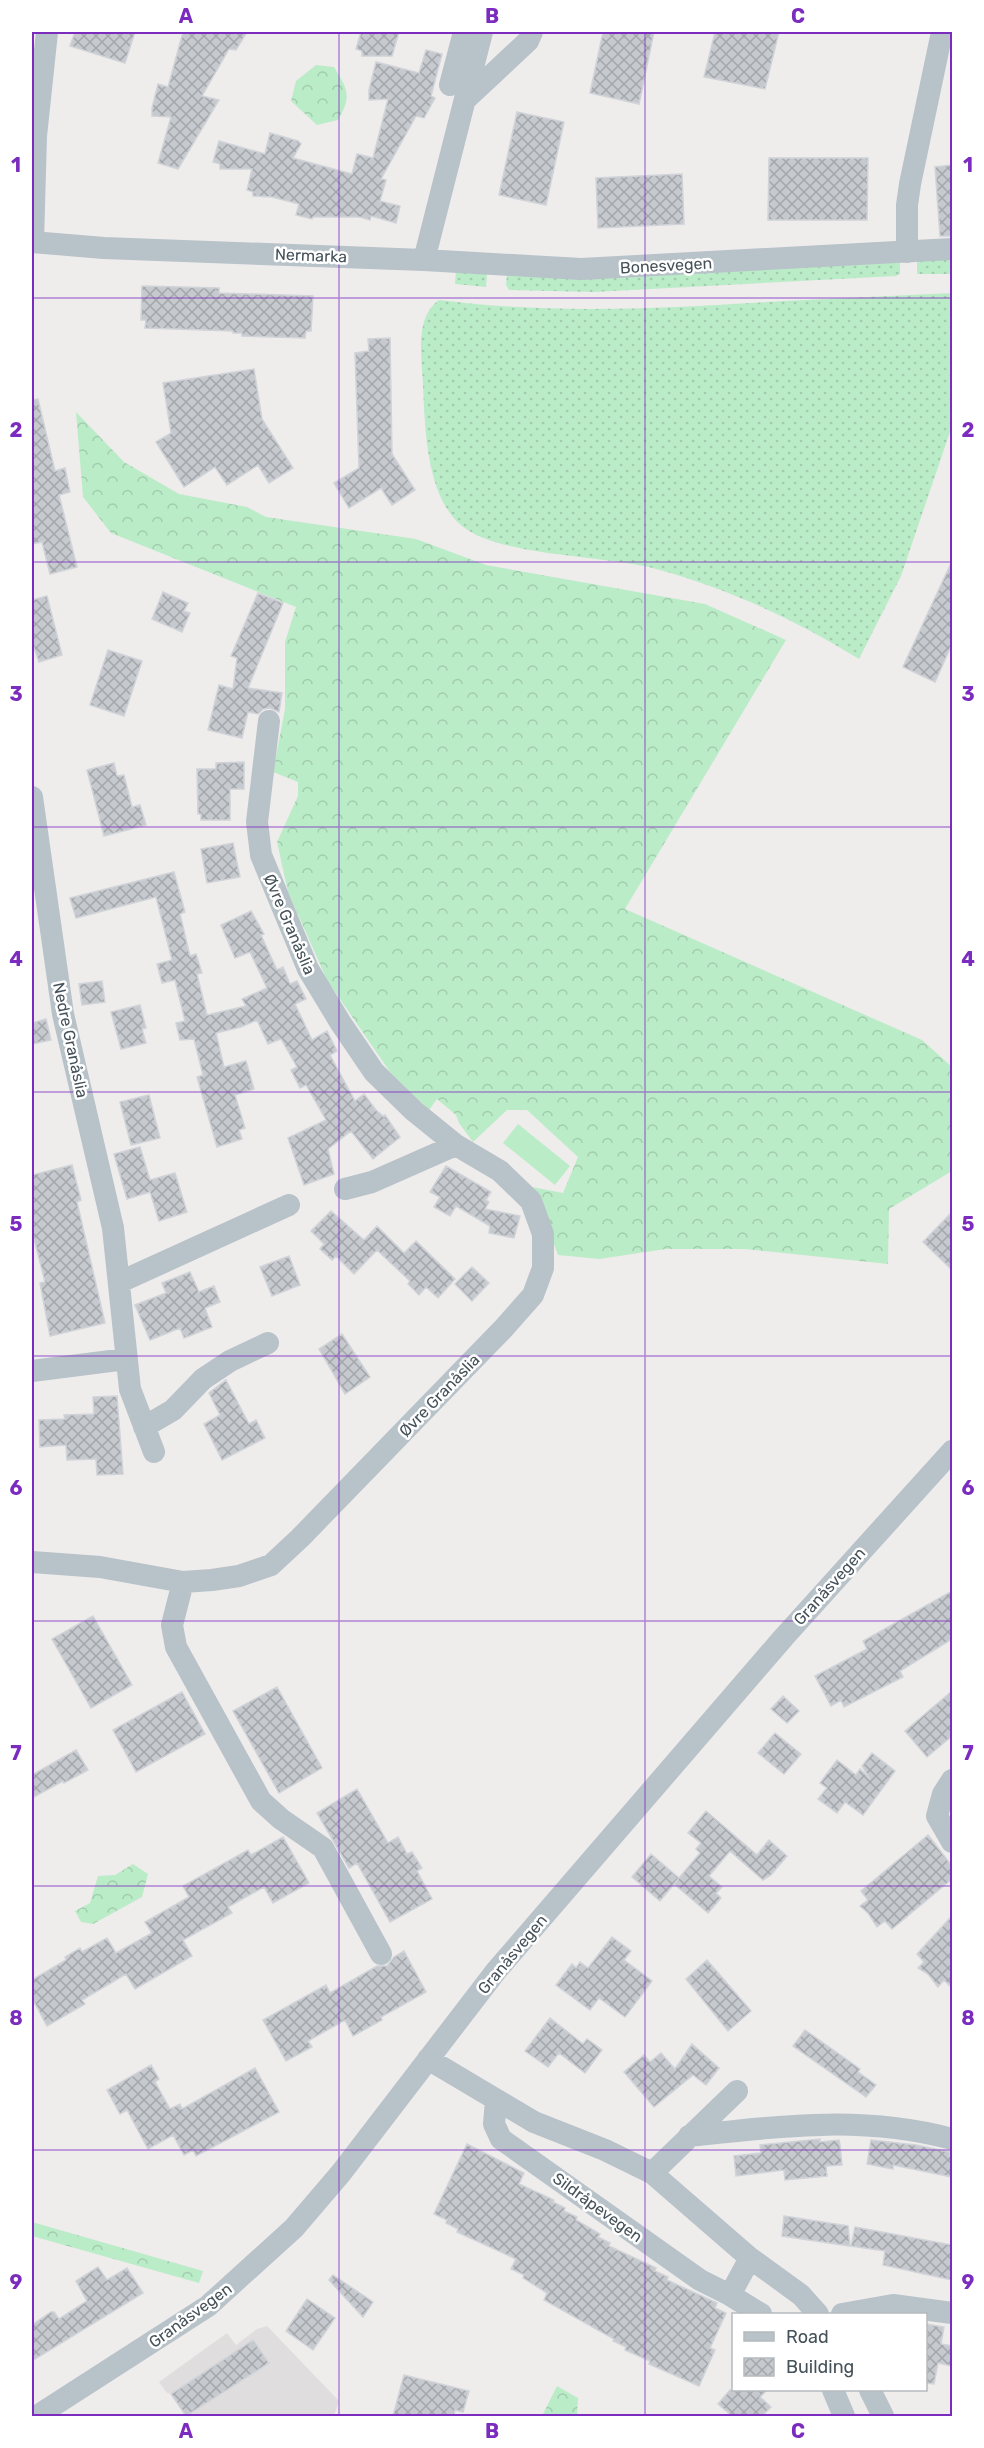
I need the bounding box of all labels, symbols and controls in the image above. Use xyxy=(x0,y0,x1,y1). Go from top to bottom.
text: A xyxy=(179,4,194,28)
text: B xyxy=(485,4,499,28)
text: C xyxy=(791,4,805,28)
text: 1 xyxy=(11,153,21,177)
text: 1 xyxy=(963,153,973,177)
street label: Nermarka xyxy=(275,245,347,266)
street label: Bonesvegen xyxy=(620,254,713,277)
text: 2 xyxy=(10,418,23,442)
text: 2 xyxy=(962,418,975,442)
text: 3 xyxy=(9,682,23,706)
text: 3 xyxy=(961,682,975,706)
street label: Øvre Granåslia xyxy=(260,871,319,977)
text: 4 xyxy=(9,947,23,971)
text: 4 xyxy=(961,947,975,971)
street label: Nedre Granåslia xyxy=(49,981,92,1099)
text: 5 xyxy=(10,1212,23,1236)
text: 5 xyxy=(962,1212,975,1236)
street label: Øvre Granåslia xyxy=(395,1350,484,1441)
text: 6 xyxy=(9,1476,23,1500)
text: 6 xyxy=(961,1476,975,1500)
street label: Granåsvegen xyxy=(790,1544,869,1629)
text: 7 xyxy=(10,1741,22,1765)
text: 7 xyxy=(962,1741,974,1765)
street label: Granåsvegen xyxy=(474,1911,551,1998)
text: 8 xyxy=(9,2006,23,2030)
text: 8 xyxy=(961,2006,975,2030)
street label: Sildråpevegen xyxy=(549,2169,646,2246)
text: 9 xyxy=(10,2270,23,2294)
text: 9 xyxy=(962,2270,975,2294)
street label: Granåsvegen xyxy=(145,2279,235,2352)
legend xyxy=(732,2313,927,2391)
text: Road xyxy=(786,2326,829,2348)
text: Building xyxy=(786,2356,854,2378)
text: A xyxy=(179,2419,194,2443)
text: B xyxy=(485,2419,499,2443)
text: C xyxy=(791,2419,805,2443)

